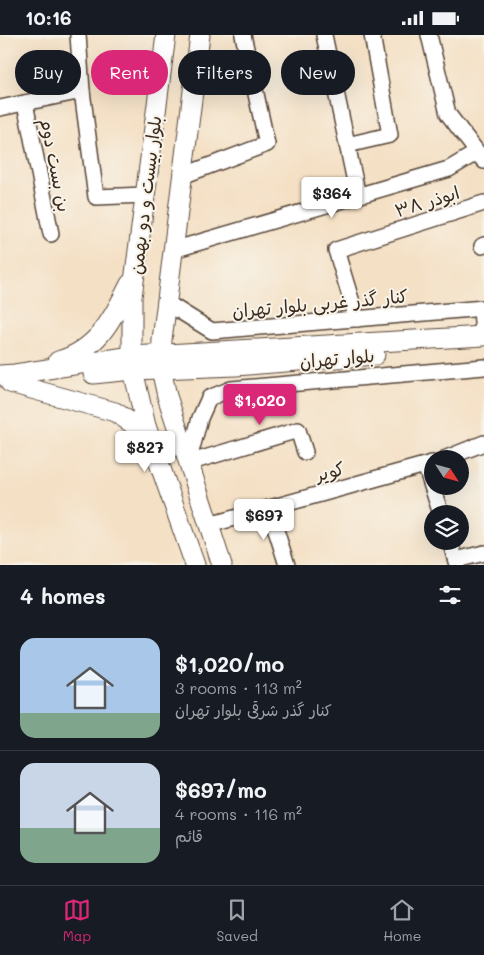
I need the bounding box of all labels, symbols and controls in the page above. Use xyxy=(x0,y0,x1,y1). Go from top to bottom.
text: 10:16 xyxy=(25,5,72,30)
chip: Buy xyxy=(15,50,81,95)
chip: Rent xyxy=(91,50,168,95)
chip: Filters xyxy=(178,50,271,95)
chip: New xyxy=(281,50,355,95)
street label: بلوار بیست و دو بهمن xyxy=(123,114,167,276)
street label: بن بست دوم xyxy=(32,116,77,215)
pin: $364 xyxy=(302,177,362,219)
street label: ۳۸ ابوذر xyxy=(392,180,462,222)
text: $364 xyxy=(312,182,352,203)
street label: کنار گذر غربی بلوار تهران xyxy=(231,283,409,323)
street label: بلوار تهران xyxy=(299,343,375,373)
pin: $1,020 xyxy=(219,383,301,426)
text: $1,020 xyxy=(234,389,286,410)
pin: $827 xyxy=(115,431,175,473)
text: $827 xyxy=(126,436,164,457)
north arrow xyxy=(424,450,469,495)
map controls xyxy=(424,450,469,550)
street label: کویر xyxy=(311,456,347,487)
pin: $697 xyxy=(234,499,294,541)
text: $697 xyxy=(245,504,283,525)
button: layers xyxy=(424,505,469,550)
icon: filters xyxy=(436,581,464,609)
text: 4 homes xyxy=(20,582,106,609)
text: $1,020/mo xyxy=(175,650,284,677)
icon: home xyxy=(60,658,120,718)
text: 3 rooms · 113 m² xyxy=(175,677,302,698)
text: کنار گذر شرقی بلوار تهران xyxy=(175,699,332,720)
text: $697/mo xyxy=(175,776,267,803)
icon: home xyxy=(60,783,120,843)
text: 4 rooms · 116 m² xyxy=(175,803,302,824)
text: قائم xyxy=(175,825,203,846)
tab: Map xyxy=(63,896,91,945)
tab: Saved xyxy=(216,896,258,945)
tab: Home xyxy=(383,896,421,945)

